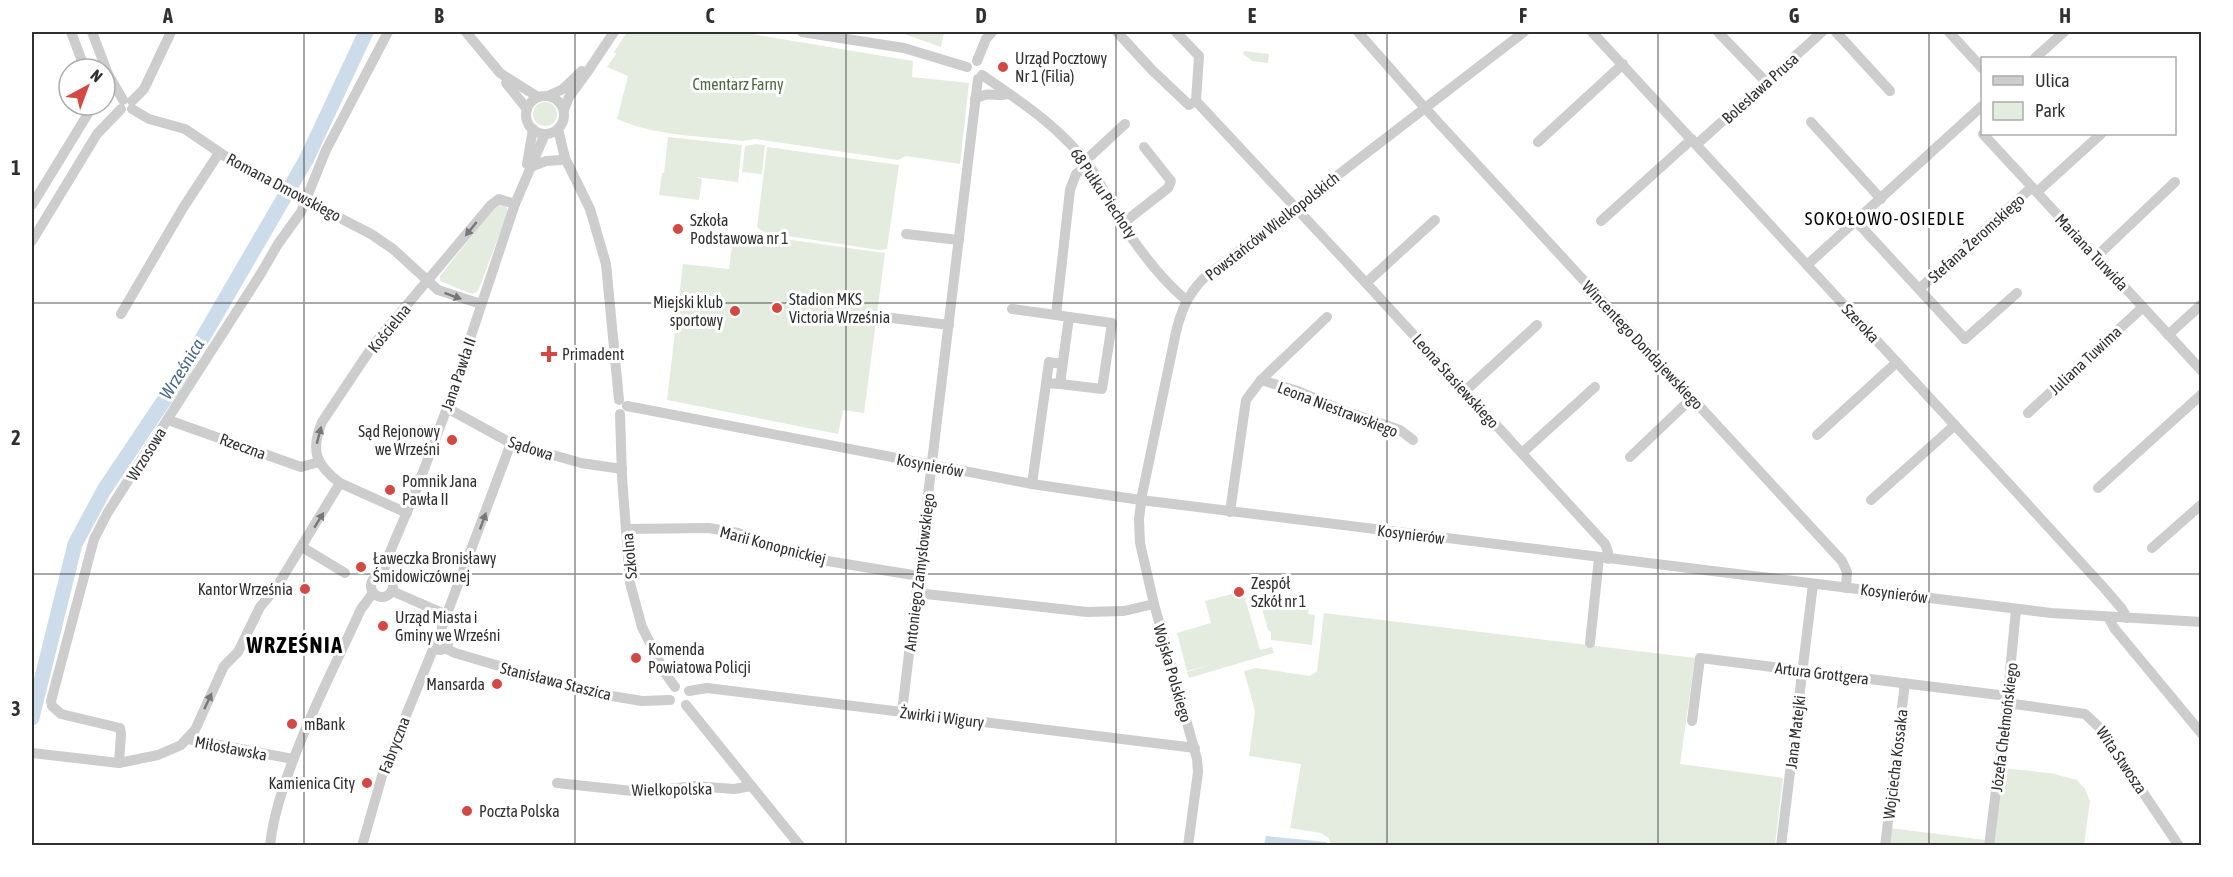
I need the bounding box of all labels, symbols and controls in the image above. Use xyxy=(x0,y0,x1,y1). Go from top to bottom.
text: A xyxy=(162,4,173,27)
text: B xyxy=(434,4,444,27)
text: C xyxy=(706,4,715,27)
text: D xyxy=(975,4,987,27)
text: E xyxy=(1248,4,1257,27)
text: F xyxy=(1519,4,1527,27)
text: G xyxy=(1789,4,1800,27)
text: H xyxy=(2059,4,2071,27)
place label: Urząd Pocztowy Nr 1 (Filia) xyxy=(1015,49,1107,86)
street label: Bolesława Prusa xyxy=(1718,49,1802,127)
north arrow xyxy=(57,57,117,117)
legend xyxy=(1981,57,2176,135)
marker: Urząd Pocztowy Nr 1 (Filia) xyxy=(996,60,1010,74)
text: N xyxy=(87,66,106,86)
text: Ulica xyxy=(2035,70,2070,91)
park label: Cmentarz Farny xyxy=(692,75,784,94)
text: Park xyxy=(2035,100,2065,121)
street label: 68 Pułku Piechoty xyxy=(1066,145,1141,242)
street label: Romana Dmowskiego xyxy=(223,149,344,226)
text: 1 xyxy=(11,156,21,179)
street label: Powstańców Wielkopolskich xyxy=(1201,168,1343,285)
street label: Stefana Żeromskiego xyxy=(1924,190,2028,287)
district label: SOKOŁOWO-OSIEDLE xyxy=(1805,208,1965,229)
street label: Mariana Turwida xyxy=(2052,210,2132,294)
place label: Szkoła Podstawowa nr 1 xyxy=(690,211,788,247)
one-way arrow xyxy=(464,221,477,237)
marker: Szkoła Podstawowa nr 1 xyxy=(671,222,685,236)
street label: Wincentego Dondajewskiego xyxy=(1578,277,1707,414)
place label: Stadion MKS Victoria Września xyxy=(789,290,890,326)
one-way arrow xyxy=(444,291,462,301)
place label: Miejski klub sportowy xyxy=(653,293,723,330)
street label: Kościelna xyxy=(364,300,414,356)
street label: Szeroka xyxy=(1839,300,1883,346)
marker: Stadion MKS Victoria Września xyxy=(770,301,784,315)
marker: Miejski klub sportowy xyxy=(728,304,742,318)
street label: Juliana Tuwima xyxy=(2045,322,2125,398)
street label: Leona Stasiewskiego xyxy=(1408,330,1503,432)
water label: Wrześnica xyxy=(155,334,209,403)
street label: Jana Pawła II xyxy=(437,335,479,413)
marker: Primadent xyxy=(540,345,558,363)
place label: Primadent xyxy=(562,345,625,363)
street label: Leona Niestrawskiego xyxy=(1275,378,1401,441)
place label: Sąd Rejonowy we Wrześni xyxy=(358,422,440,458)
street label: Wrzosowa xyxy=(123,424,169,484)
one-way arrow xyxy=(314,425,324,444)
text: 2 xyxy=(11,426,21,449)
street label: Rzeczna xyxy=(218,429,268,463)
street label: Sądowa xyxy=(506,432,556,465)
marker: Sąd Rejonowy we Wrześni xyxy=(445,433,459,447)
street label: Kosynierów xyxy=(895,450,965,481)
place label: Pomnik Jana Pawła II xyxy=(402,472,477,508)
marker: Pomnik Jana Pawła II xyxy=(383,483,397,497)
street label: Antoniego Zamysłowskiego xyxy=(900,492,939,652)
one-way arrow xyxy=(313,512,324,528)
one-way arrow xyxy=(478,512,488,530)
street label: Kosynierów xyxy=(1376,521,1446,548)
street label: Marii Konopnickiej xyxy=(718,522,828,569)
street label: Szkolna xyxy=(618,532,640,580)
place label: Ławeczka Bronisławy Śmidowiczównej xyxy=(373,549,497,586)
marker: Ławeczka Bronisławy Śmidowiczównej xyxy=(354,560,368,574)
place label: Zespół Szkół nr 1 xyxy=(1251,574,1306,610)
place label: Kantor Września xyxy=(198,580,293,598)
street label: Kosynierów xyxy=(1859,580,1929,607)
marker: Kantor Września xyxy=(298,582,312,596)
marker: Zespół Szkół nr 1 xyxy=(1232,585,1246,599)
place label: Urząd Miasta i Gminy we Wrześni xyxy=(395,608,500,645)
marker: Urząd Miasta i Gminy we Wrześni xyxy=(376,619,390,633)
street label: Wojska Polskiego xyxy=(1149,622,1196,724)
district label: WRZEŚNIA xyxy=(246,632,343,658)
place label: Komenda Powiatowa Policji xyxy=(648,640,751,677)
marker: Komenda Powiatowa Policji xyxy=(629,651,643,665)
street label: Artura Grottgera xyxy=(1774,658,1870,689)
street label: Stanisława Staszica xyxy=(499,659,613,703)
street label: Józefa Chełmońskiego xyxy=(1987,661,2022,793)
place label: Mansarda xyxy=(426,675,485,693)
marker: Mansarda xyxy=(490,677,504,691)
one-way arrow xyxy=(203,692,212,709)
street label: Jana Matejki xyxy=(1782,694,1809,770)
text: 3 xyxy=(11,697,21,720)
street label: Żwirki i Wigury xyxy=(899,703,986,732)
street label: Wojciecha Kossaka xyxy=(1879,708,1912,820)
street label: Fabryczna xyxy=(375,714,414,776)
place label: mBank xyxy=(304,715,345,733)
marker: mBank xyxy=(285,717,299,731)
street label: Wita Stwosza xyxy=(2093,723,2151,797)
street label: Miłosławska xyxy=(193,732,269,764)
place label: Kamienica City xyxy=(269,774,355,793)
marker: Kamienica City xyxy=(360,776,374,790)
street label: Wielkopolska xyxy=(632,779,712,800)
place label: Poczta Polska xyxy=(479,802,560,820)
marker: Poczta Polska xyxy=(460,804,474,818)

